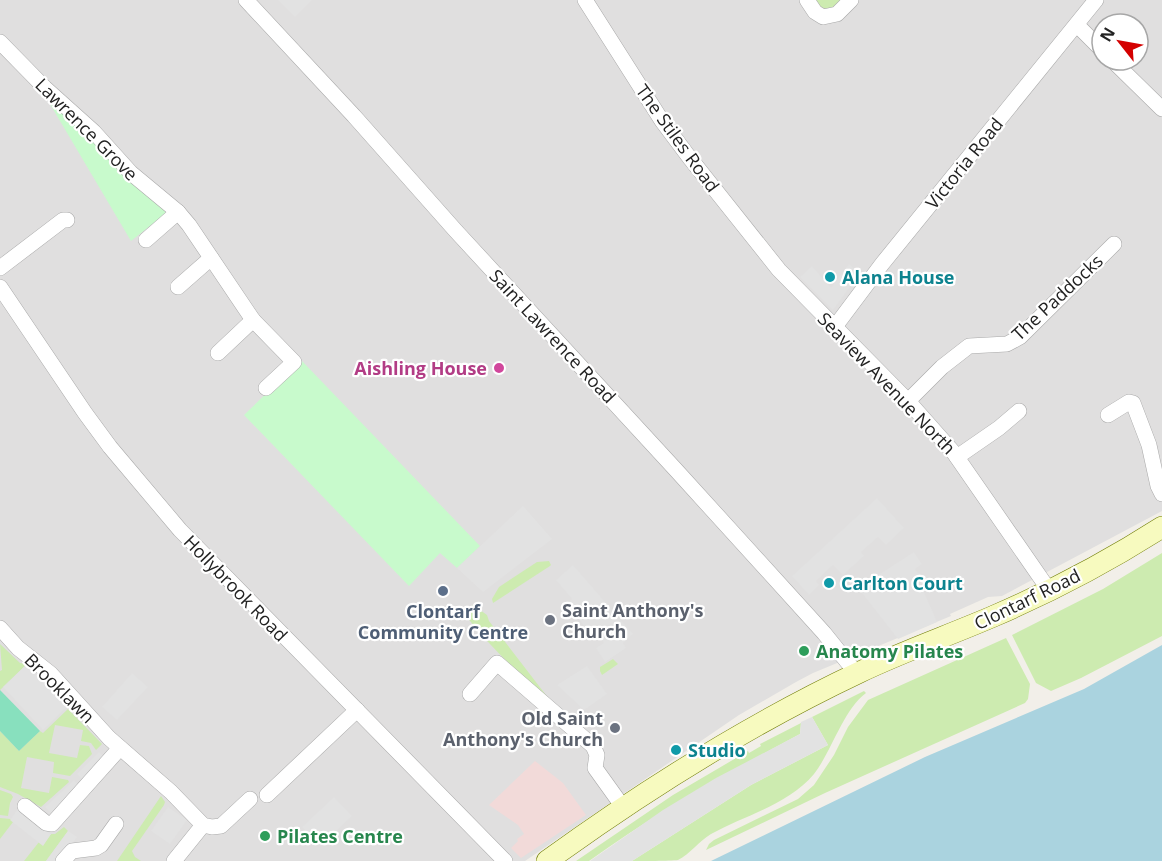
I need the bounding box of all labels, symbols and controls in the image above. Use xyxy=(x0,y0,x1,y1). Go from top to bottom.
north arrow xyxy=(1090,12,1150,72)
text: N xyxy=(1094,23,1120,46)
street label: Lawrence Grove xyxy=(31,73,143,185)
street label: The Stiles Road xyxy=(631,79,725,197)
street label: Victoria Road xyxy=(920,112,1008,214)
street label: The Paddocks xyxy=(1006,249,1108,345)
street label: Saint Lawrence Road xyxy=(485,264,621,408)
place label: Alana House xyxy=(842,265,955,289)
marker: Alana House xyxy=(823,270,837,284)
street label: Seaview Avenue North xyxy=(813,307,961,459)
place label: Aishling House xyxy=(354,356,487,380)
marker: Aishling House xyxy=(492,361,506,375)
street label: Hollybrook Road xyxy=(179,530,293,646)
street label: Clontarf Road xyxy=(970,563,1084,635)
place label: Carlton Court xyxy=(841,571,963,595)
marker: Carlton Court xyxy=(822,576,836,590)
marker: Clontarf Community Centre xyxy=(436,584,450,598)
place label: Saint Anthony's Church xyxy=(562,598,703,643)
place label: Clontarf Community Centre xyxy=(358,599,528,644)
marker: Saint Anthony's Church xyxy=(543,613,557,627)
place label: Anatomy Pilates xyxy=(816,639,963,663)
marker: Anatomy Pilates xyxy=(797,644,811,658)
street label: Brooklawn xyxy=(20,648,100,728)
place label: Old Saint Anthony's Church xyxy=(443,706,603,751)
marker: Old Saint Anthony's Church xyxy=(608,721,622,735)
place label: Studio xyxy=(688,738,746,762)
marker: Studio xyxy=(669,743,683,757)
place label: Pilates Centre xyxy=(277,824,403,848)
marker: Pilates Centre xyxy=(258,829,272,843)

